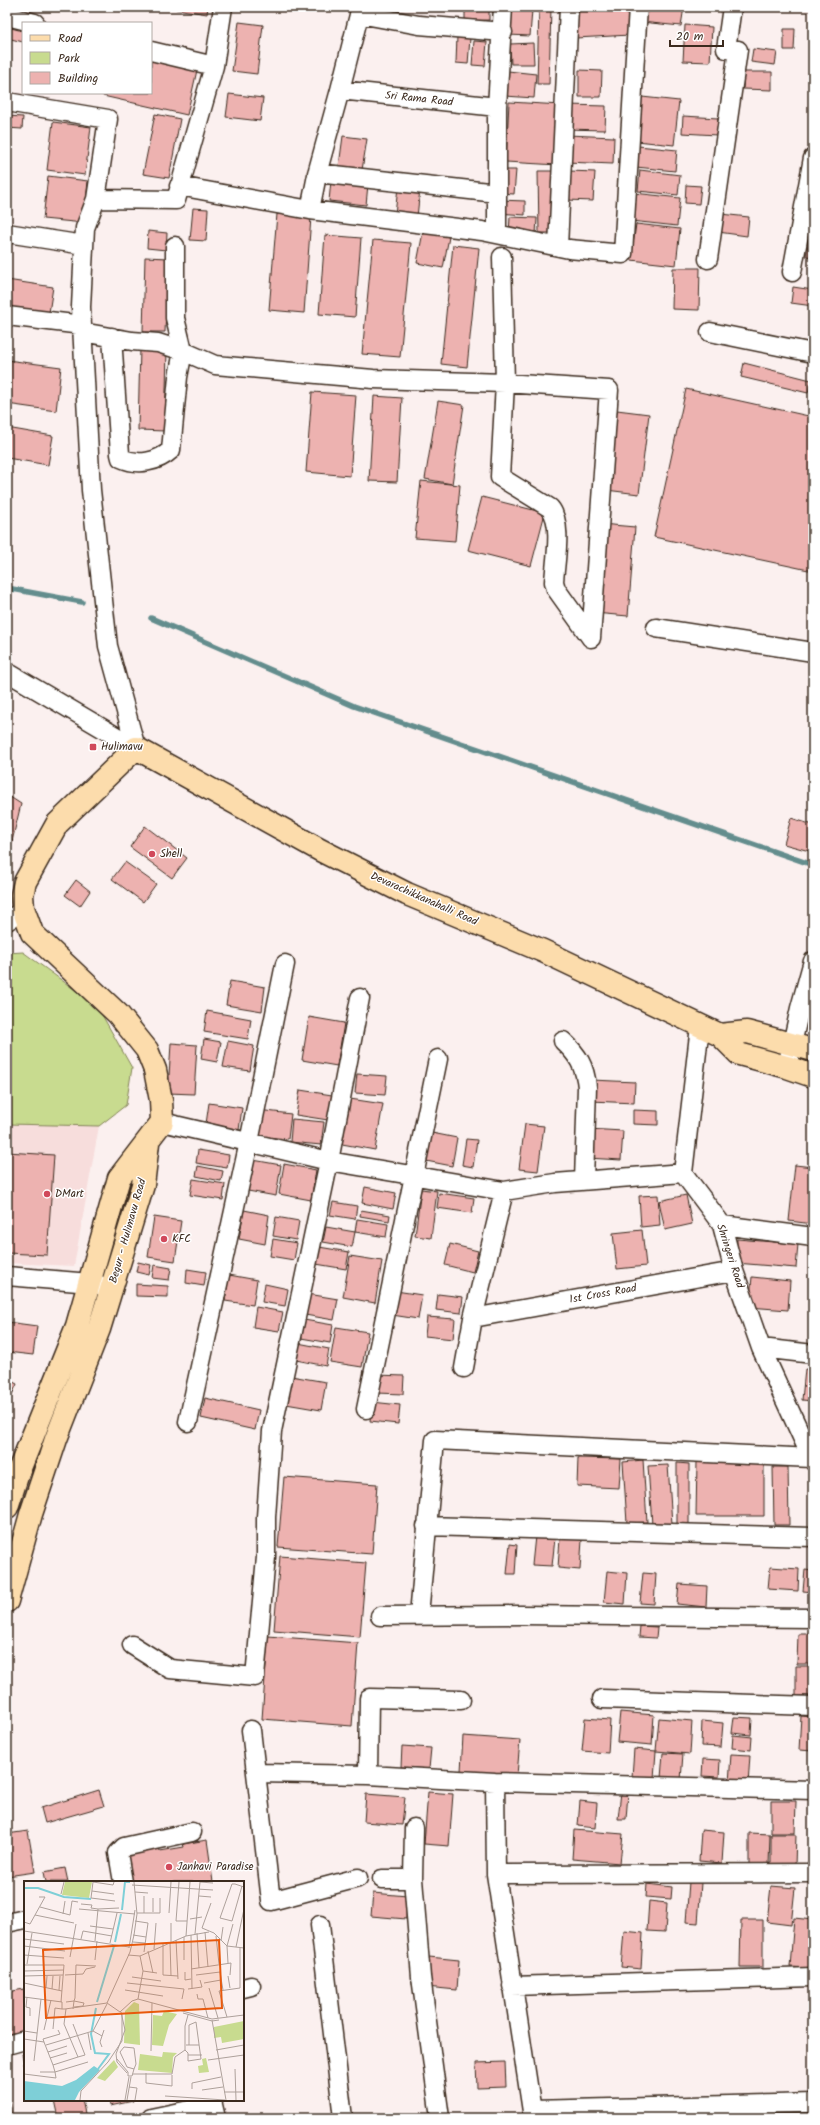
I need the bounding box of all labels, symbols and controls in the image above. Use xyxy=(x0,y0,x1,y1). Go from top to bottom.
legend xyxy=(22,22,152,94)
scale bar xyxy=(670,22,723,48)
text: 20 m xyxy=(676,27,704,46)
text: Road xyxy=(58,29,83,48)
text: Park xyxy=(58,49,80,68)
text: Building xyxy=(58,69,98,88)
street label: Sri Rama Road xyxy=(384,86,454,112)
place label: Hulimavu xyxy=(101,738,144,756)
marker: Hulimavu xyxy=(88,742,98,752)
place label: Shell xyxy=(160,845,182,863)
marker: Shell xyxy=(147,849,157,859)
street label: Devarachikkanahalli Road xyxy=(367,867,481,931)
street label: Begur - Hulimavu Road xyxy=(104,1176,152,1286)
place label: DMart xyxy=(55,1185,85,1203)
marker: DMart xyxy=(42,1189,52,1199)
street label: Shringeri Road xyxy=(711,1221,749,1291)
place label: KFC xyxy=(172,1230,191,1248)
marker: KFC xyxy=(159,1234,169,1244)
street label: 1st Cross Road xyxy=(568,1279,638,1309)
place label: Janhavi Paradise xyxy=(177,1858,254,1876)
marker: Janhavi Paradise xyxy=(164,1862,174,1872)
inset map xyxy=(24,1881,244,2101)

